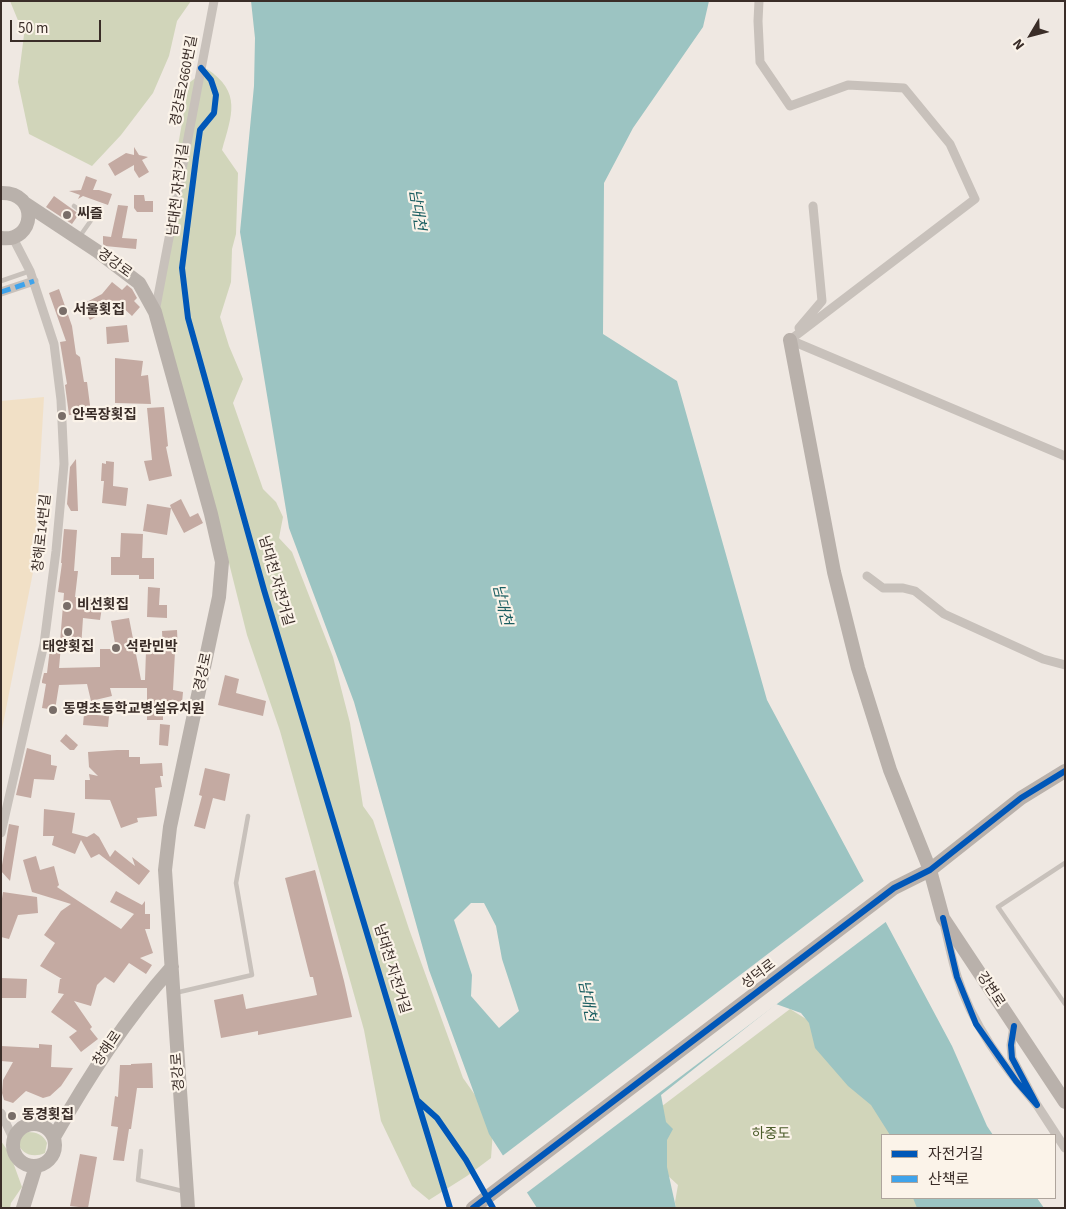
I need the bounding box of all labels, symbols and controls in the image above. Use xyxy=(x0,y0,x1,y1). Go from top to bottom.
scale bar xyxy=(12,10,104,42)
north arrow xyxy=(1006,10,1056,60)
text: 50 m xyxy=(18,18,48,39)
street label: 경강로2660번길 xyxy=(168,34,202,128)
text: N xyxy=(1008,34,1030,54)
street label: 남대천 자전거길 xyxy=(165,143,193,237)
water label: 남대천 xyxy=(404,188,428,232)
place label: 씨즐 xyxy=(77,207,103,223)
marker: 씨즐 xyxy=(61,209,73,221)
street label: 경강로 xyxy=(93,246,135,282)
place label: 서울횟집 xyxy=(73,303,125,319)
marker: 서울횟집 xyxy=(57,305,69,317)
place label: 안목장횟집 xyxy=(72,408,136,424)
marker: 안목장횟집 xyxy=(56,410,68,422)
street label: 창해로14번길 xyxy=(31,493,55,573)
street label: 남대천 자전거길 xyxy=(254,534,296,628)
water label: 남대천 xyxy=(488,583,514,627)
place label: 비선횟집 xyxy=(77,598,129,614)
marker: 비선횟집 xyxy=(61,600,73,612)
marker: 태양횟집 xyxy=(62,626,74,638)
place label: 태양횟집 xyxy=(42,640,94,656)
place label: 석란민박 xyxy=(126,640,178,656)
marker: 석란민박 xyxy=(110,642,122,654)
street label: 경강로 xyxy=(192,651,216,693)
place label: 동명초등학교병설유치원 xyxy=(63,702,205,718)
marker: 동명초등학교병설유치원 xyxy=(47,704,59,716)
street label: 남대천 자전거길 xyxy=(369,922,413,1016)
street label: 성덕로 xyxy=(739,957,779,993)
street label: 강변로 xyxy=(972,969,1008,1011)
water label: 남대천 xyxy=(573,979,599,1023)
street label: 창해로 xyxy=(90,1028,126,1070)
street label: 경강로 xyxy=(169,1052,189,1092)
place label: 동경횟집 xyxy=(22,1108,74,1124)
marker: 동경횟집 xyxy=(6,1110,18,1122)
park label: 하중도 xyxy=(752,1127,790,1143)
legend xyxy=(881,1134,1056,1199)
text: 자전거길 xyxy=(928,1144,983,1165)
text: 산책로 xyxy=(928,1169,969,1190)

